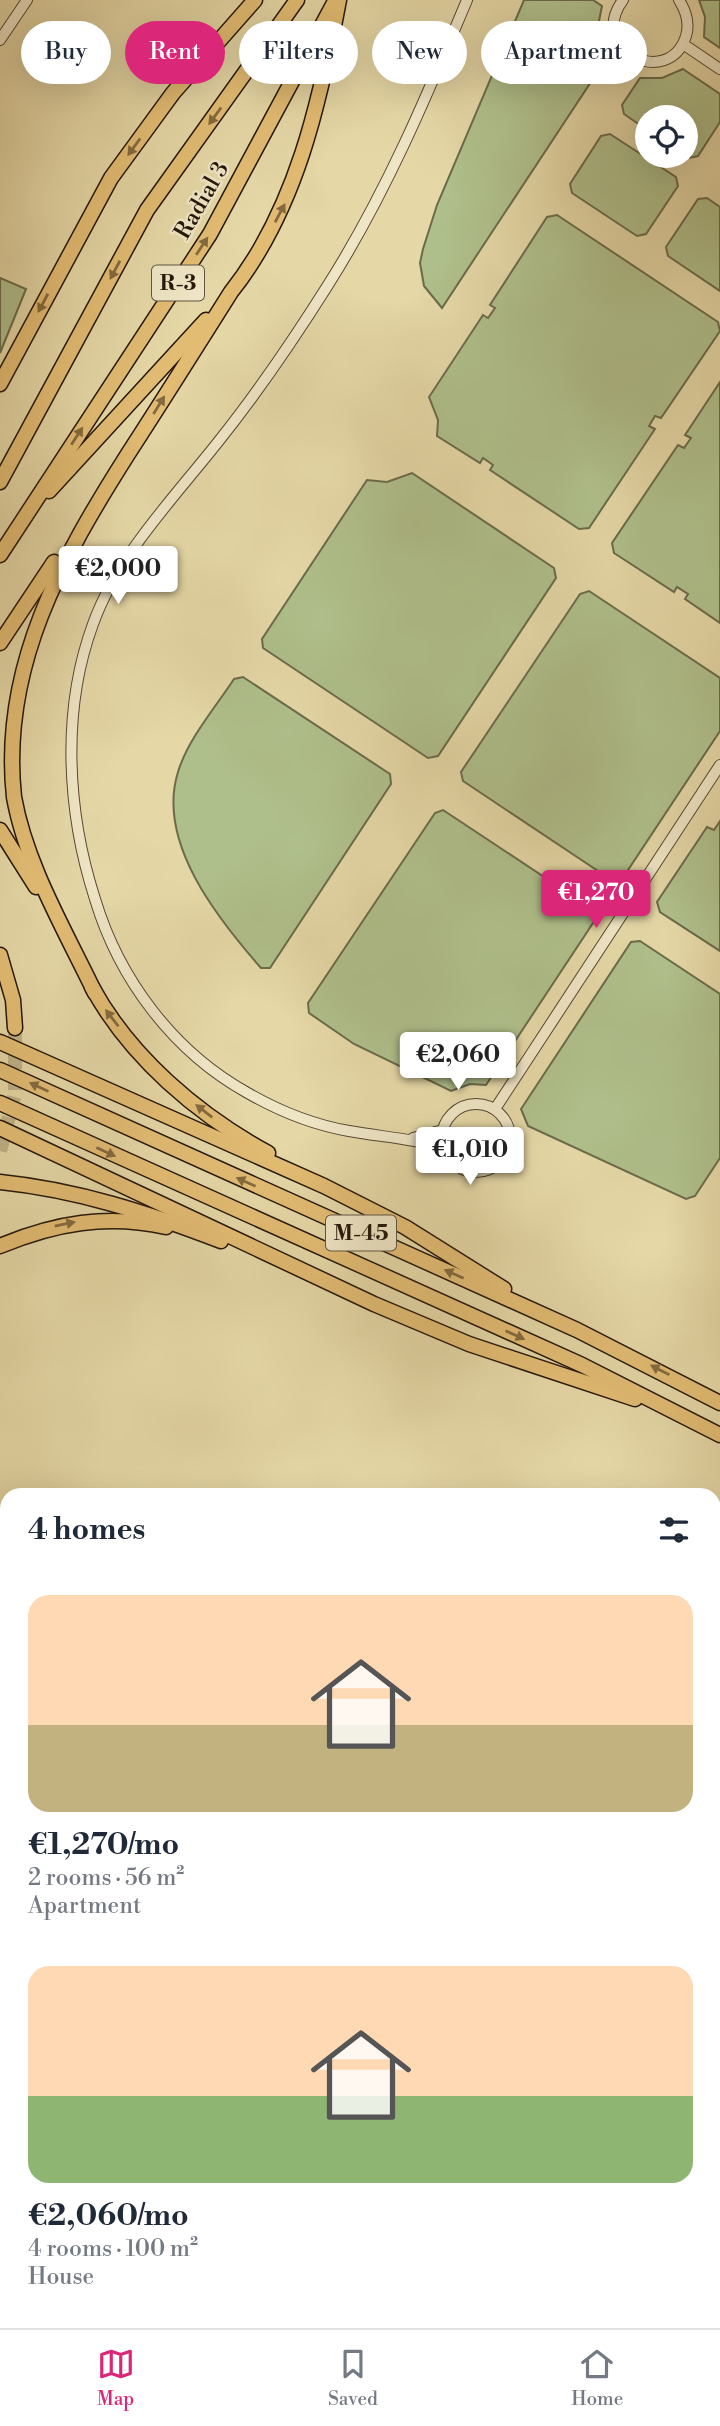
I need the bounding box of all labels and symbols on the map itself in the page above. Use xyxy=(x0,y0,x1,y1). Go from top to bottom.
one-way arrow xyxy=(209,107,223,125)
one-way arrow xyxy=(127,138,141,156)
street label: Radial 3 xyxy=(169,157,235,244)
one-way arrow xyxy=(275,203,286,223)
one-way arrow xyxy=(195,236,208,255)
one-way arrow xyxy=(109,261,121,281)
road number: R-3 xyxy=(152,266,204,300)
one-way arrow xyxy=(38,293,49,313)
one-way arrow xyxy=(153,395,166,415)
one-way arrow xyxy=(71,426,84,446)
pin: €2,000 xyxy=(61,546,175,606)
pin: €1,270 xyxy=(539,870,653,930)
one-way arrow xyxy=(104,1010,119,1028)
pin: €2,060 xyxy=(401,1032,515,1092)
one-way arrow xyxy=(29,1082,49,1093)
one-way arrow xyxy=(195,1104,213,1118)
pin: €1,010 xyxy=(413,1128,527,1187)
one-way arrow xyxy=(96,1147,117,1158)
one-way arrow xyxy=(236,1176,256,1188)
road number: M-45 xyxy=(326,1216,396,1250)
one-way arrow xyxy=(54,1219,76,1230)
one-way arrow xyxy=(443,1268,464,1279)
one-way arrow xyxy=(505,1330,526,1341)
one-way arrow xyxy=(650,1365,670,1376)

